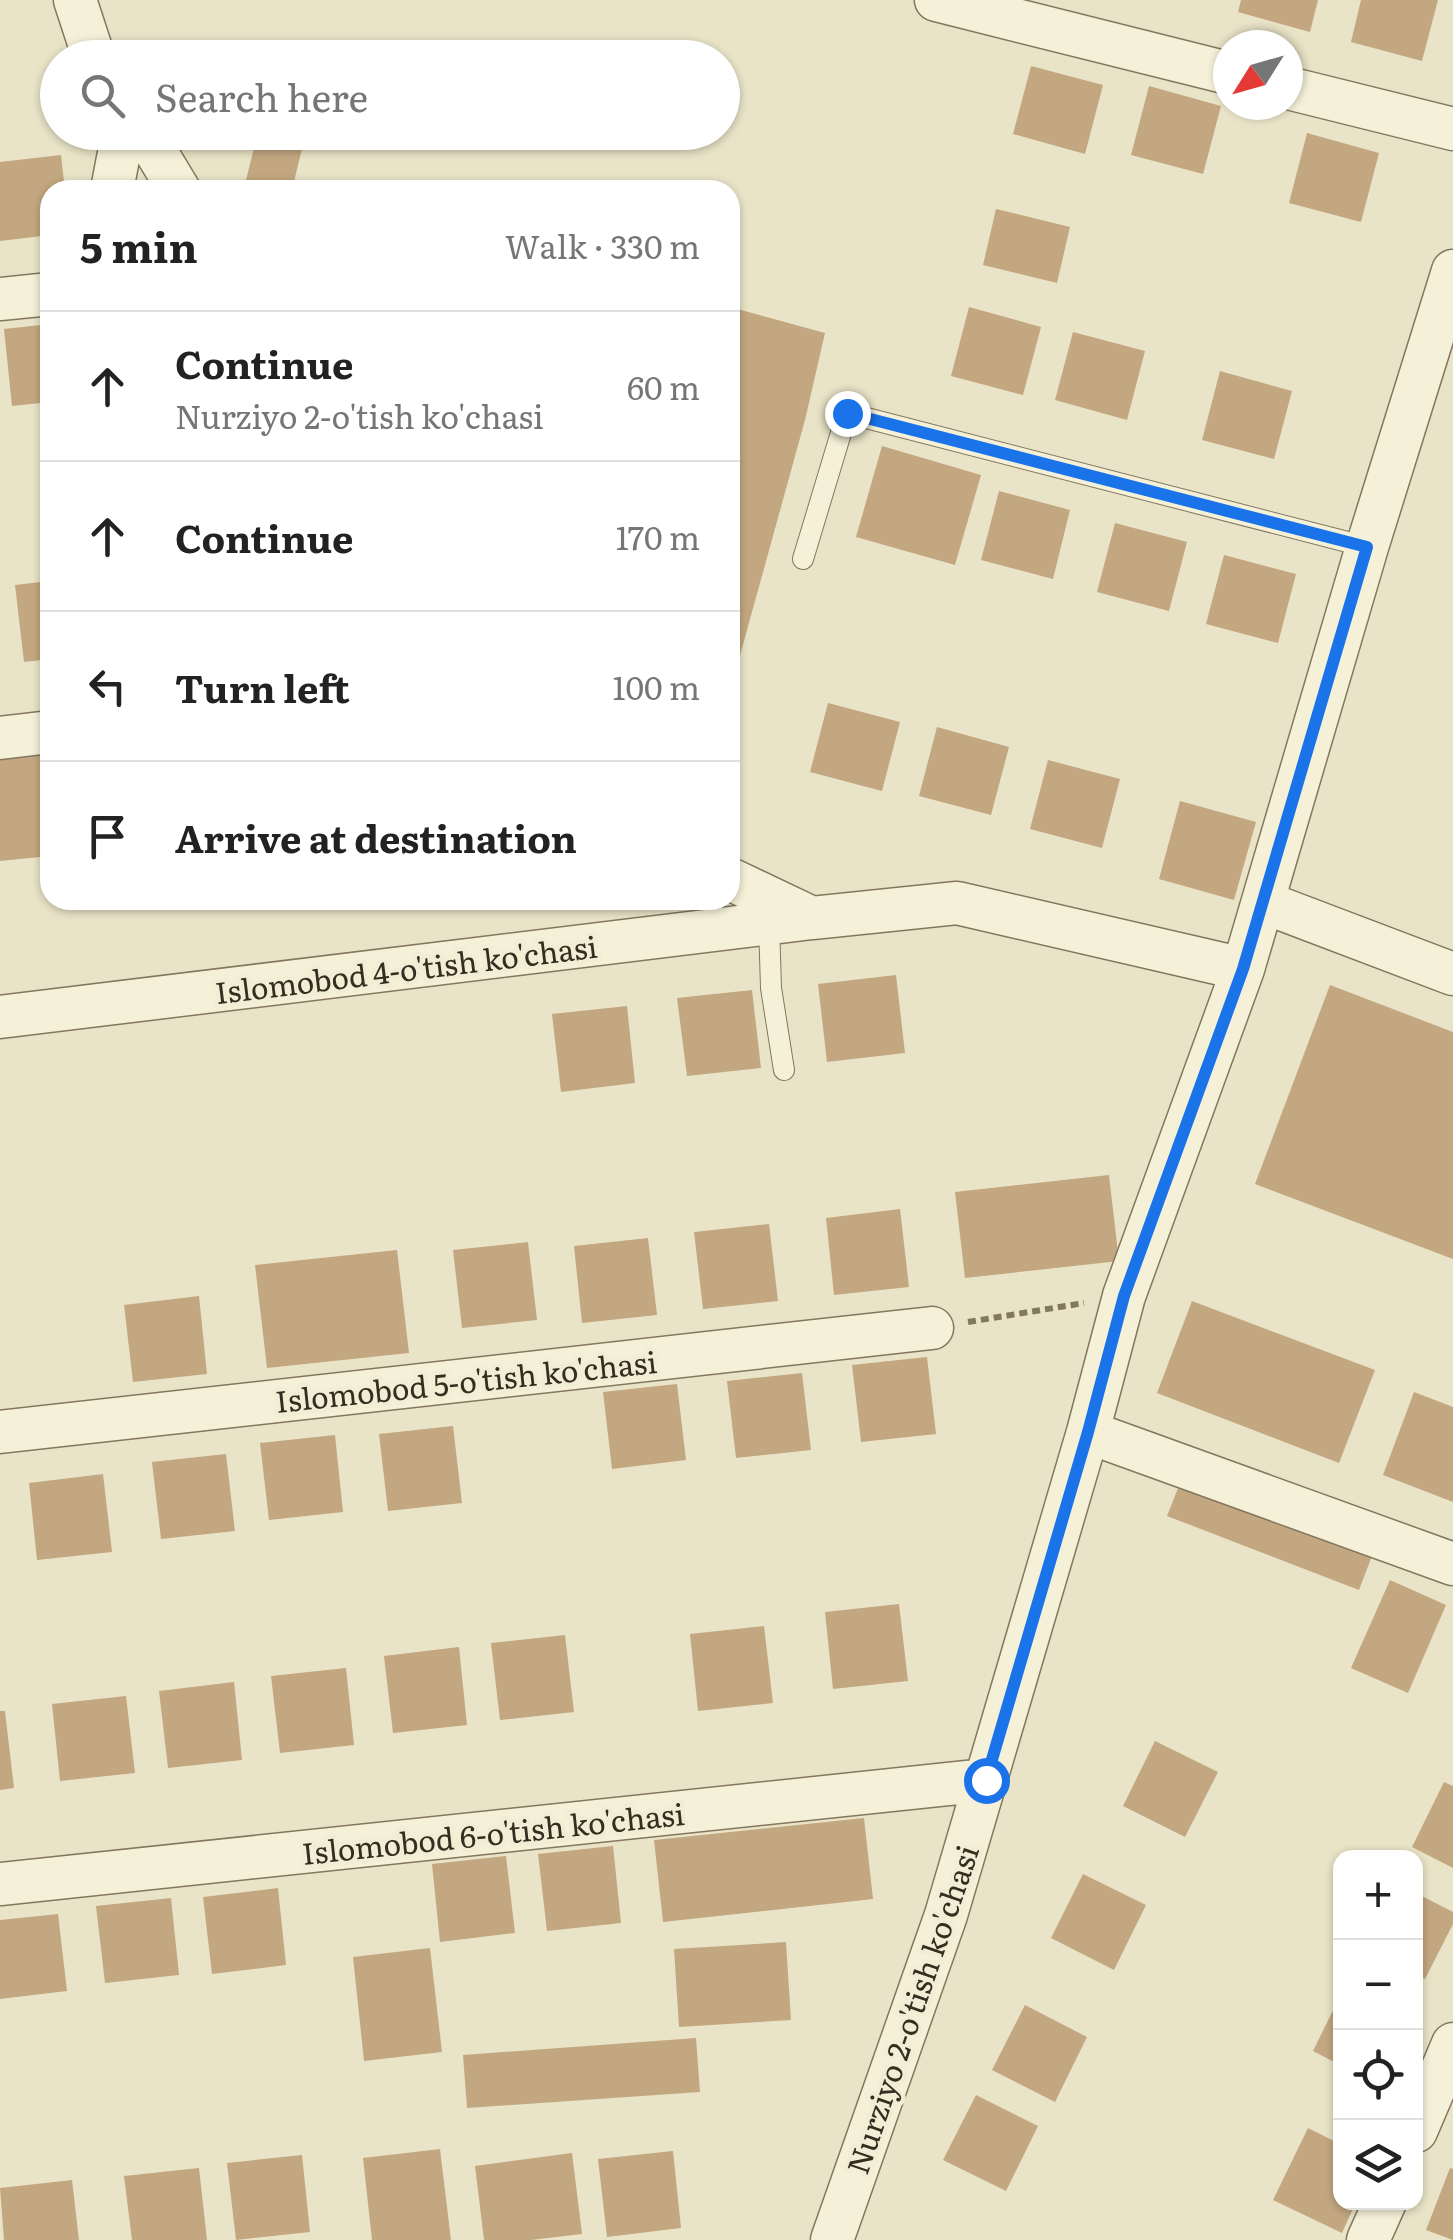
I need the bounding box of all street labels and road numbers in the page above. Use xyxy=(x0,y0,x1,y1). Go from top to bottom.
street label: Islomobod 4-o'tish ko'chasi xyxy=(212,923,600,1013)
street label: Islomobod 5-o'tish ko'chasi xyxy=(273,1338,659,1422)
street label: Islomobod 6-o'tish ko'chasi xyxy=(300,1790,686,1874)
street label: Nurziyo 2-o'tish ko'chasi xyxy=(834,1838,988,2180)

